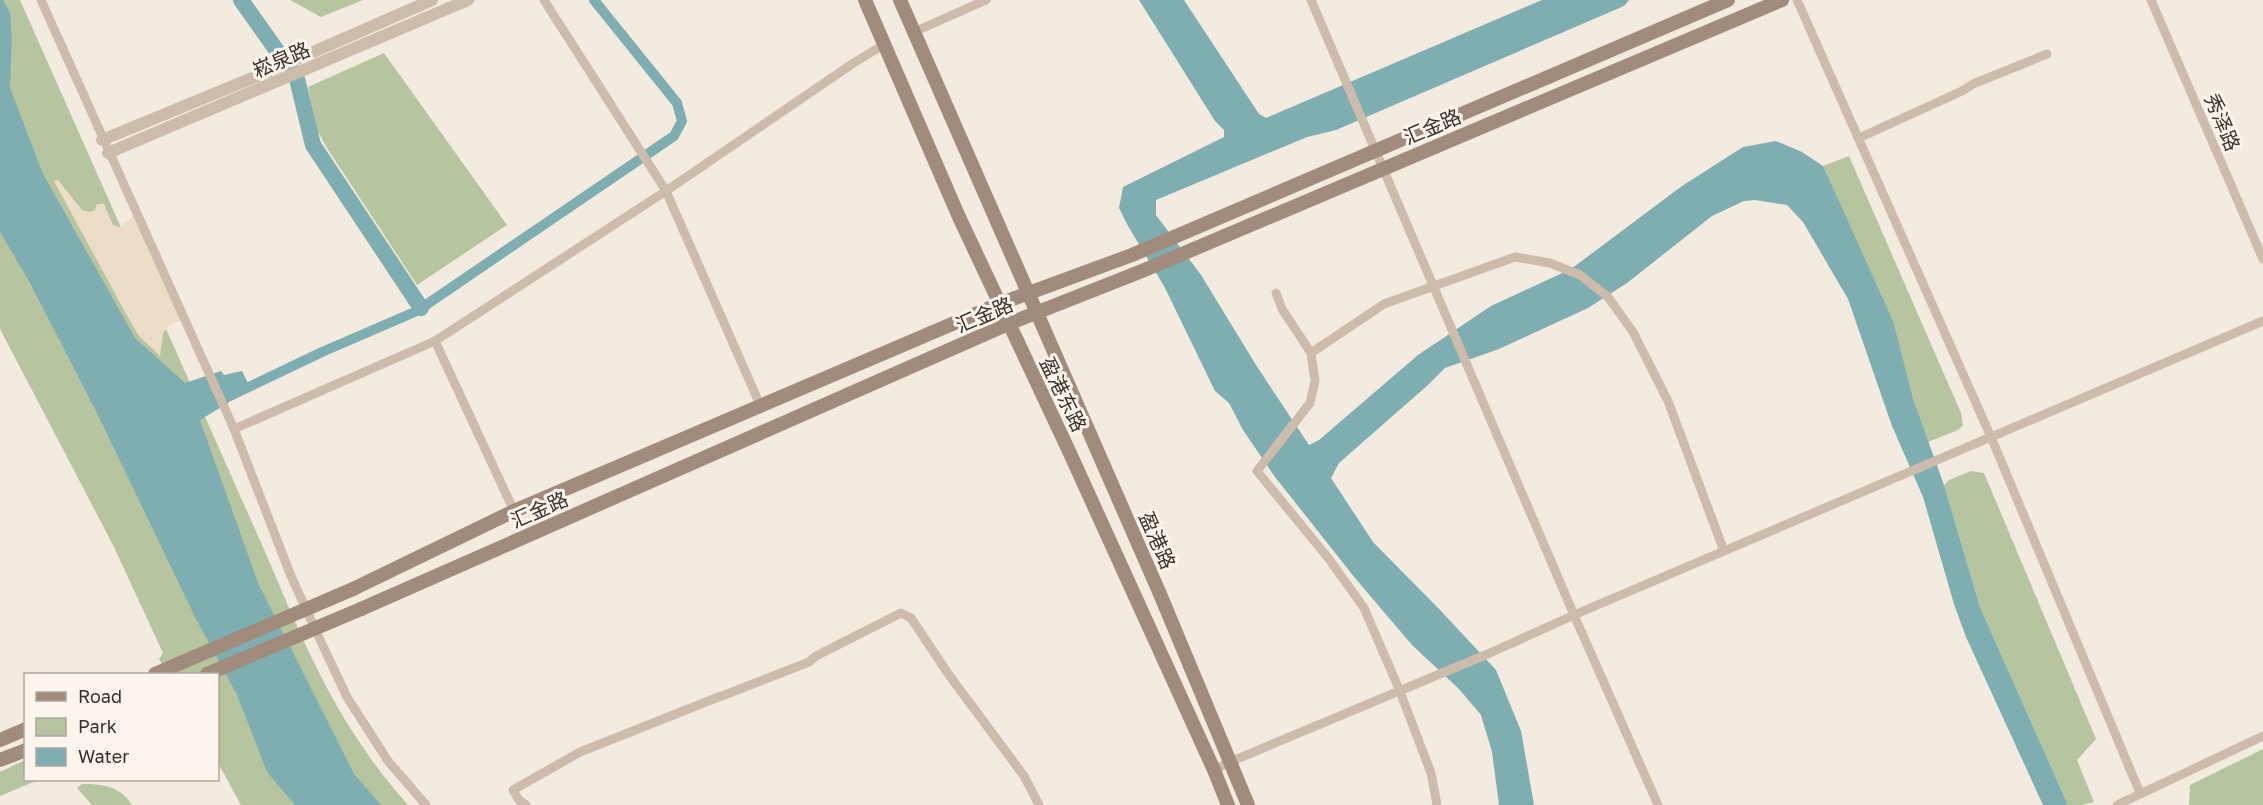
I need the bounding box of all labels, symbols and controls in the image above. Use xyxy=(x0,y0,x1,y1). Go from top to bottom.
street label: 崧泉路 xyxy=(249,36,313,82)
street label: 秀泽路 xyxy=(2200,90,2246,154)
street label: 汇金路 xyxy=(1400,103,1464,149)
street label: 汇金路 xyxy=(952,291,1016,337)
street label: 盈港东路 xyxy=(1036,353,1092,435)
street label: 汇金路 xyxy=(507,486,571,532)
street label: 盈港路 xyxy=(1135,508,1181,572)
legend xyxy=(24,673,219,781)
text: Road xyxy=(78,685,122,707)
text: Park xyxy=(78,715,117,737)
text: Water xyxy=(78,745,129,767)

